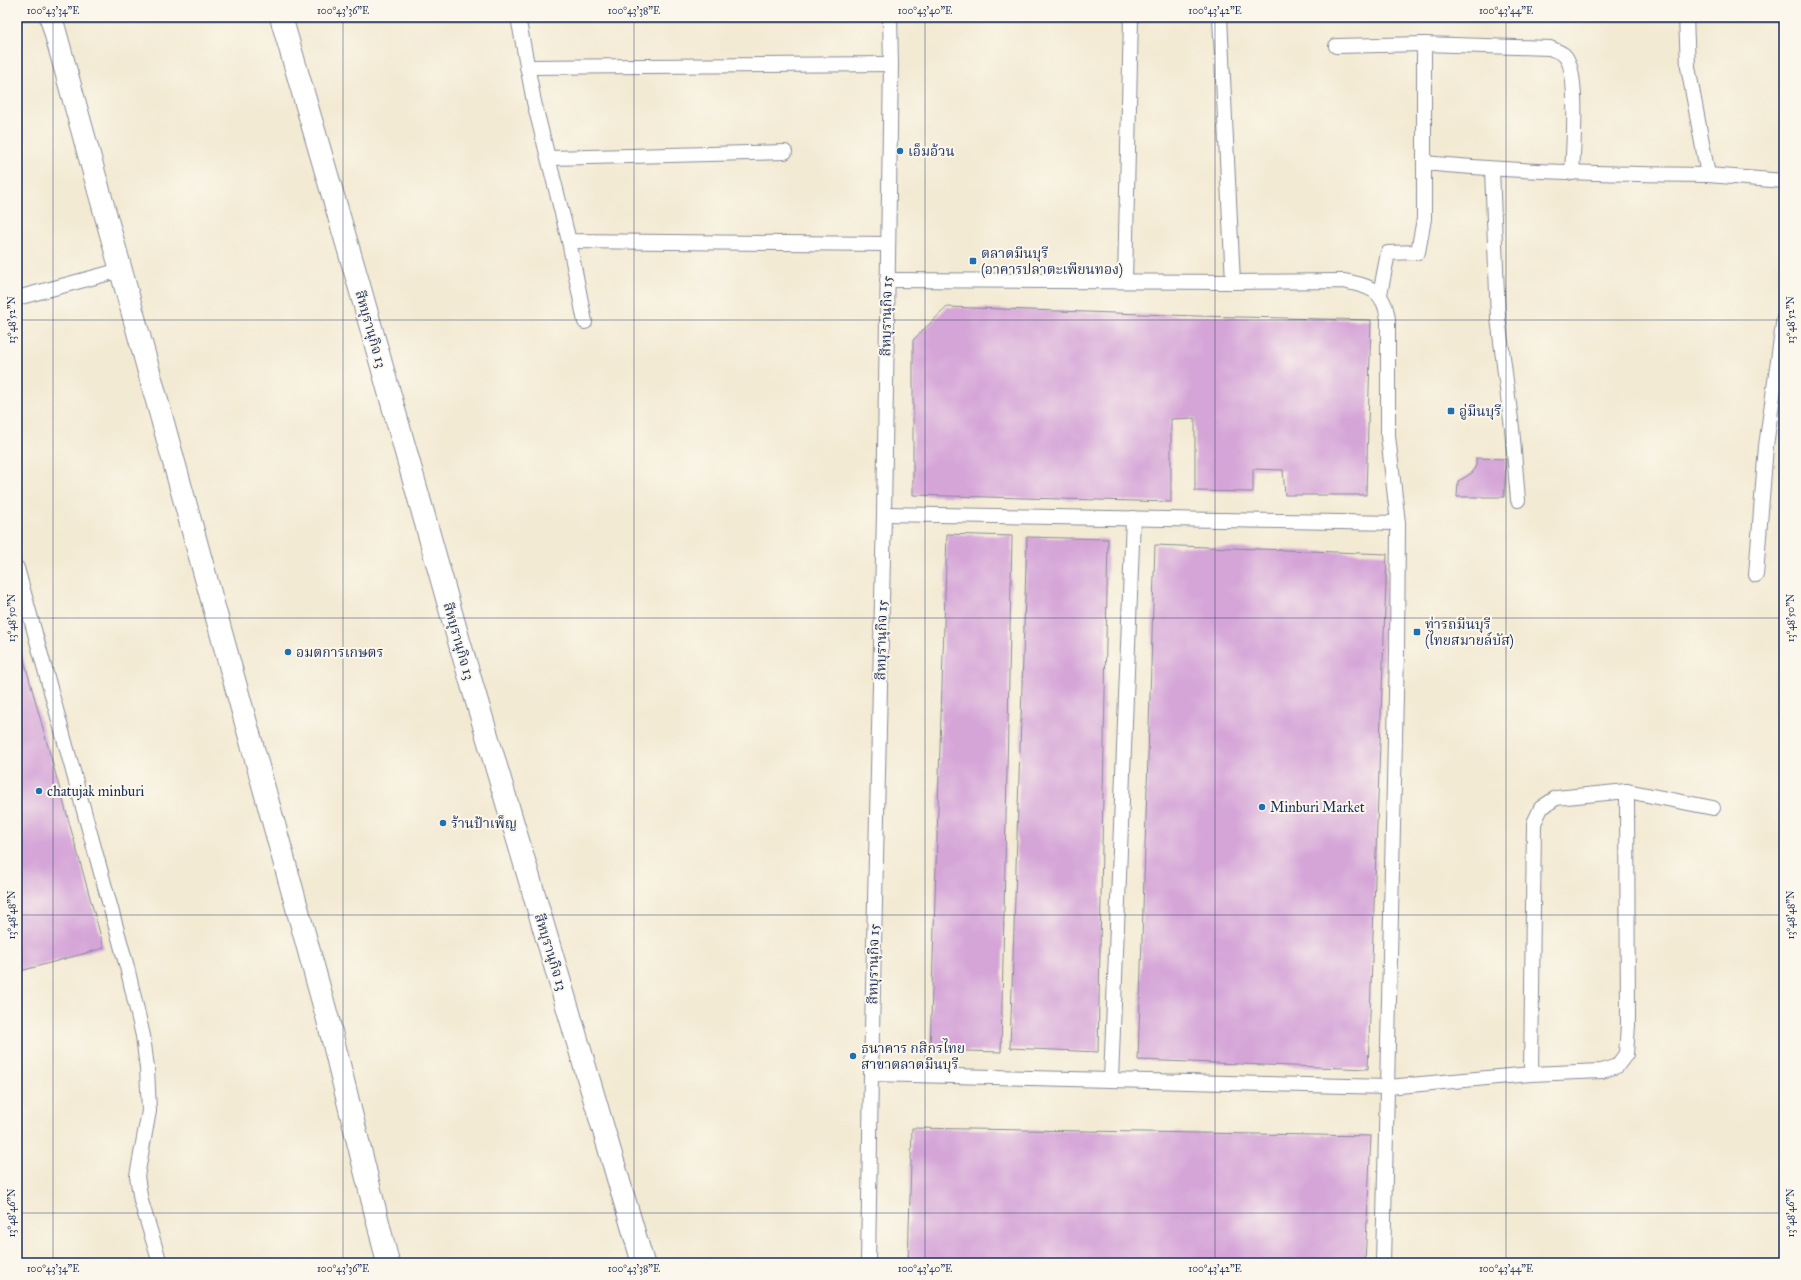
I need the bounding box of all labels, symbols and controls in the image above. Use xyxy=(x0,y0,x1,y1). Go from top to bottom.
text: 100°43'34"E xyxy=(27,5,79,17)
text: 100°43'36"E xyxy=(317,5,369,17)
text: 100°43'38"E xyxy=(608,5,660,17)
text: 100°43'40"E xyxy=(898,5,952,17)
text: 100°43'42"E xyxy=(1188,5,1242,17)
text: 100°43'44"E xyxy=(1479,5,1533,17)
place label: เอ็มอ้วน xyxy=(908,143,955,160)
marker: เอ็มอ้วน xyxy=(895,146,905,156)
place label: ตลาดมีนบุรี (อาคารปลาตะเพียนทอง) xyxy=(981,245,1123,279)
marker: ตลาดมีนบุรี (อาคารปลาตะเพียนทอง) xyxy=(968,256,978,266)
street label: สีหบุรานุกิจ 15 xyxy=(877,275,896,357)
street label: สีหบุรานุกิจ 13 xyxy=(351,288,390,370)
text: 13°48'52"N xyxy=(6,296,18,344)
text: 13°48'52"N xyxy=(1785,296,1797,344)
place label: อู่มีนบุรี xyxy=(1459,403,1501,420)
marker: อู่มีนบุรี xyxy=(1446,406,1456,416)
text: 13°48'50"N xyxy=(6,593,18,642)
text: 13°48'50"N xyxy=(1785,593,1797,642)
street label: สีหบุรานุกิจ 15 xyxy=(872,599,891,681)
street label: สีหบุรานุกิจ 13 xyxy=(439,600,478,682)
place label: ท่ารถมีนบุรี (ไทยสมายล์บัส) xyxy=(1425,616,1514,650)
marker: ท่ารถมีนบุรี (ไทยสมายล์บัส) xyxy=(1412,627,1422,637)
place label: อมตการเกษตร xyxy=(296,644,384,661)
marker: อมตการเกษตร xyxy=(283,647,293,657)
place label: chatujak minburi xyxy=(47,783,144,800)
marker: chatujak minburi xyxy=(34,786,44,796)
place label: Minburi Market xyxy=(1270,799,1365,816)
marker: Minburi Market xyxy=(1257,802,1267,812)
place label: ร้านป้าเพ็ญ xyxy=(451,815,517,832)
marker: ร้านป้าเพ็ญ xyxy=(438,818,448,828)
text: 13°48'48"N xyxy=(6,890,18,939)
text: 13°48'48"N xyxy=(1785,890,1797,939)
street label: สีหบุรานุกิจ 13 xyxy=(531,911,570,993)
street label: สีหบุรานุกิจ 15 xyxy=(864,923,883,1005)
place label: ธนาคาร กสิกรไทย สาขาตลาดมีนบุรี xyxy=(861,1038,965,1073)
marker: ธนาคาร กสิกรไทย สาขาตลาดมีนบุรี xyxy=(848,1051,858,1061)
text: 13°48'46"N xyxy=(6,1188,18,1237)
text: 13°48'46"N xyxy=(1785,1188,1797,1237)
text: 100°43'34"E xyxy=(27,1263,79,1275)
text: 100°43'36"E xyxy=(317,1263,369,1275)
text: 100°43'38"E xyxy=(608,1263,660,1275)
text: 100°43'40"E xyxy=(898,1263,952,1275)
text: 100°43'42"E xyxy=(1188,1263,1242,1275)
text: 100°43'44"E xyxy=(1479,1263,1533,1275)

